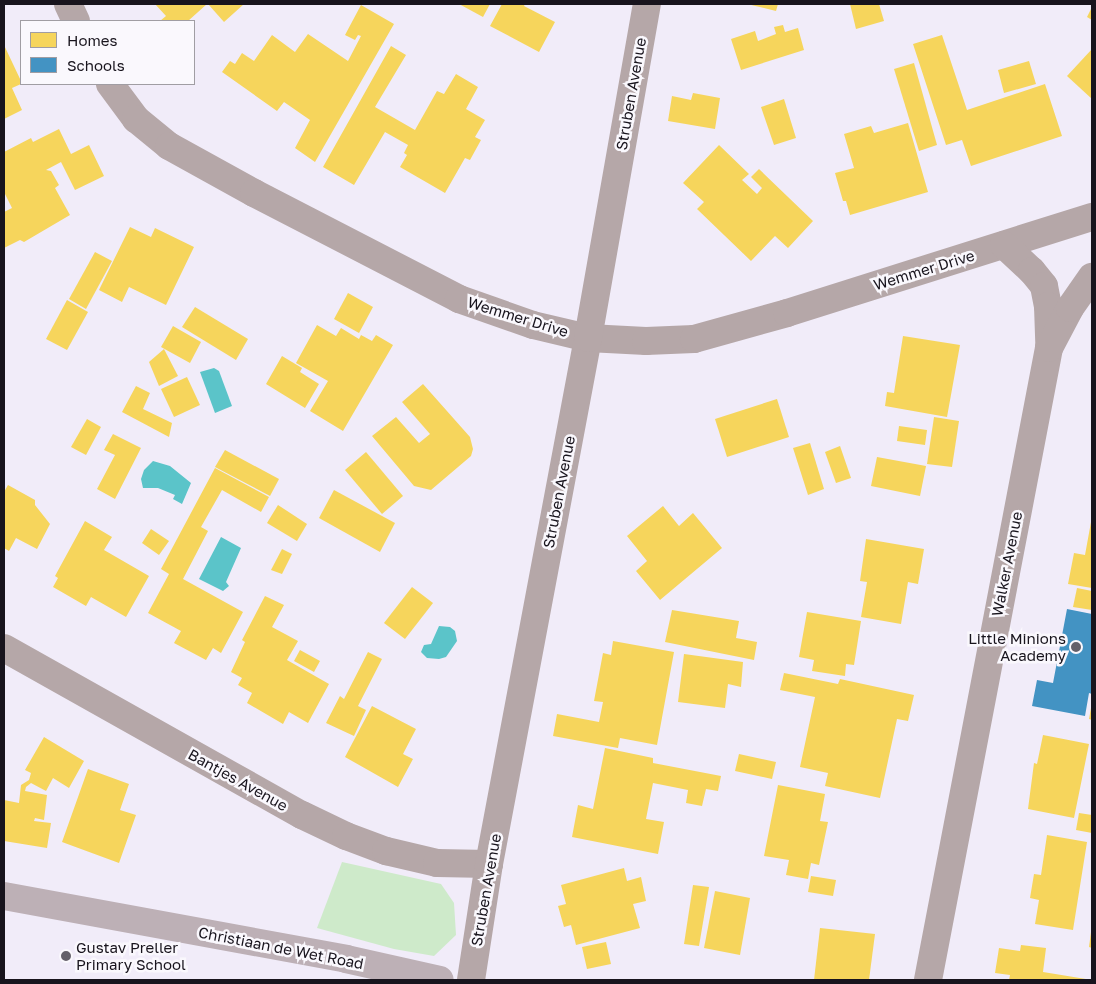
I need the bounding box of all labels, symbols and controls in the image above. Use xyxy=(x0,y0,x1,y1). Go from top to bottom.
legend xyxy=(20,20,195,85)
text: Homes xyxy=(67,31,117,49)
street label: Struben Avenue xyxy=(612,36,650,152)
text: Schools xyxy=(67,56,125,74)
street label: Wemmer Drive xyxy=(871,246,977,294)
street label: Wemmer Drive xyxy=(465,293,571,341)
street label: Struben Avenue xyxy=(539,434,579,550)
street label: Walker Avenue xyxy=(988,510,1026,618)
place label: Little Minions Academy xyxy=(968,629,1066,664)
marker: Little Minions Academy xyxy=(1070,641,1082,653)
street label: Bantjes Avenue xyxy=(185,745,291,815)
street label: Struben Avenue xyxy=(467,832,505,948)
street label: Christiaan de Wet Road xyxy=(197,923,365,973)
place label: Gustav Preller Primary School xyxy=(76,938,186,973)
marker: Gustav Preller Primary School xyxy=(60,950,72,962)

